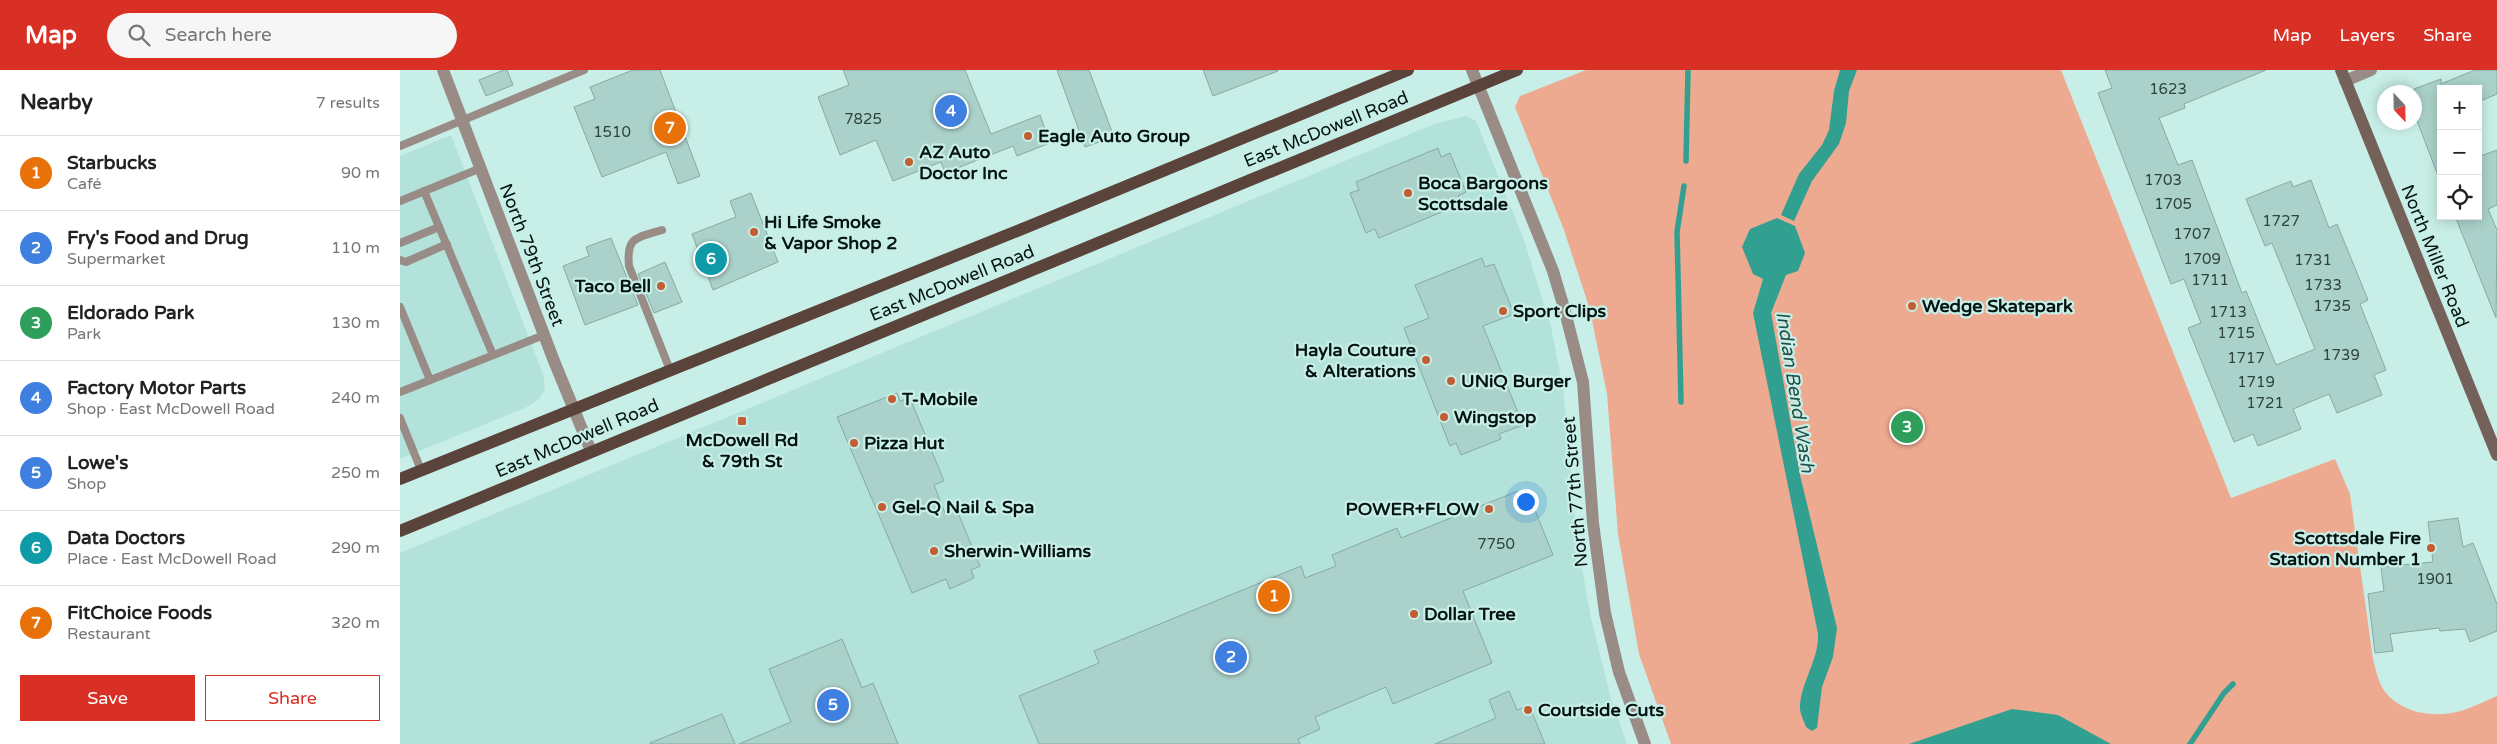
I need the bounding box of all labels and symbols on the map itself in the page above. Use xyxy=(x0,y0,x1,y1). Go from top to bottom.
house number: 1623 xyxy=(2149,80,2187,98)
north arrow xyxy=(2377,85,2422,130)
street label: East McDowell Road xyxy=(1241,86,1411,172)
pin: 4 xyxy=(935,92,967,130)
pin: 7 xyxy=(654,109,686,147)
house number: 7825 xyxy=(844,110,882,128)
house number: 1510 xyxy=(593,123,631,141)
place label: Eagle Auto Group xyxy=(1038,125,1190,147)
marker: Eagle Auto Group xyxy=(1022,130,1034,142)
place label: AZ Auto Doctor Inc xyxy=(919,141,1008,184)
marker: AZ Auto Doctor Inc xyxy=(903,156,915,168)
house number: 1703 xyxy=(2144,171,2182,189)
place label: Boca Bargoons Scottsdale xyxy=(1418,172,1548,215)
street label: North 79th Street xyxy=(495,181,569,330)
street label: North Miller Road xyxy=(2396,181,2474,331)
marker: Boca Bargoons Scottsdale xyxy=(1402,187,1414,199)
house number: 1705 xyxy=(2154,195,2192,213)
place label: Hi Life Smoke & Vapor Shop 2 xyxy=(764,211,898,254)
house number: 1727 xyxy=(2262,212,2300,230)
house number: 1707 xyxy=(2173,225,2211,243)
marker: Hi Life Smoke & Vapor Shop 2 xyxy=(748,226,760,238)
pin: 6 xyxy=(695,240,727,278)
street label: East McDowell Road xyxy=(867,240,1037,326)
house number: 1709 xyxy=(2183,250,2221,268)
house number: 1731 xyxy=(2294,251,2332,269)
house number: 1711 xyxy=(2191,271,2229,289)
place label: Taco Bell xyxy=(574,275,651,297)
house number: 1733 xyxy=(2304,276,2342,294)
marker: Taco Bell xyxy=(655,280,667,292)
place label: Wedge Skatepark xyxy=(1922,295,2073,317)
house number: 1735 xyxy=(2313,297,2351,315)
place label: Sport Clips xyxy=(1513,300,1607,322)
marker: Wedge Skatepark xyxy=(1906,300,1918,312)
house number: 1713 xyxy=(2209,303,2247,321)
marker: Sport Clips xyxy=(1497,305,1509,317)
water label: Indian Bend Wash xyxy=(1771,310,1819,475)
house number: 1715 xyxy=(2217,324,2255,342)
place label: Hayla Couture & Alterations xyxy=(1295,339,1416,382)
house number: 1739 xyxy=(2322,346,2360,364)
house number: 1717 xyxy=(2227,349,2265,367)
marker: Hayla Couture & Alterations xyxy=(1420,354,1432,366)
place label: UNiQ Burger xyxy=(1461,370,1572,392)
house number: 1719 xyxy=(2237,373,2275,391)
marker: UNiQ Burger xyxy=(1445,375,1457,387)
place label: T-Mobile xyxy=(901,388,978,410)
marker: T-Mobile xyxy=(886,393,898,405)
street label: East McDowell Road xyxy=(492,394,662,482)
house number: 1721 xyxy=(2246,394,2284,412)
place label: Wingstop xyxy=(1454,406,1536,428)
pin: 3 xyxy=(1891,408,1923,446)
marker: Wingstop xyxy=(1438,411,1450,423)
marker: McDowell Rd & 79th St xyxy=(736,415,748,427)
street label: North 77th Street xyxy=(1557,416,1593,568)
place label: McDowell Rd & 79th St xyxy=(686,429,798,472)
place label: Pizza Hut xyxy=(864,432,944,454)
marker: Pizza Hut xyxy=(848,437,860,449)
your location xyxy=(1513,489,1539,515)
place label: Gel-Q Nail & Spa xyxy=(892,496,1034,518)
place label: POWER+FLOW xyxy=(1346,498,1480,520)
marker: Gel-Q Nail & Spa xyxy=(876,501,888,513)
marker: POWER+FLOW xyxy=(1483,503,1495,515)
place label: Scottsdale Fire Station Number 1 xyxy=(2269,527,2421,570)
house number: 7750 xyxy=(1477,535,1515,553)
place label: Sherwin-Williams xyxy=(944,540,1092,562)
marker: Scottsdale Fire Station Number 1 xyxy=(2425,542,2437,554)
marker: Sherwin-Williams xyxy=(928,545,940,557)
house number: 1901 xyxy=(2416,570,2454,588)
pin: 1 xyxy=(1258,577,1290,615)
place label: Dollar Tree xyxy=(1424,603,1516,625)
marker: Dollar Tree xyxy=(1408,608,1420,620)
pin: 2 xyxy=(1215,638,1247,676)
pin: 5 xyxy=(817,686,849,724)
place label: Courtside Cuts xyxy=(1538,699,1664,721)
marker: Courtside Cuts xyxy=(1522,704,1534,716)

